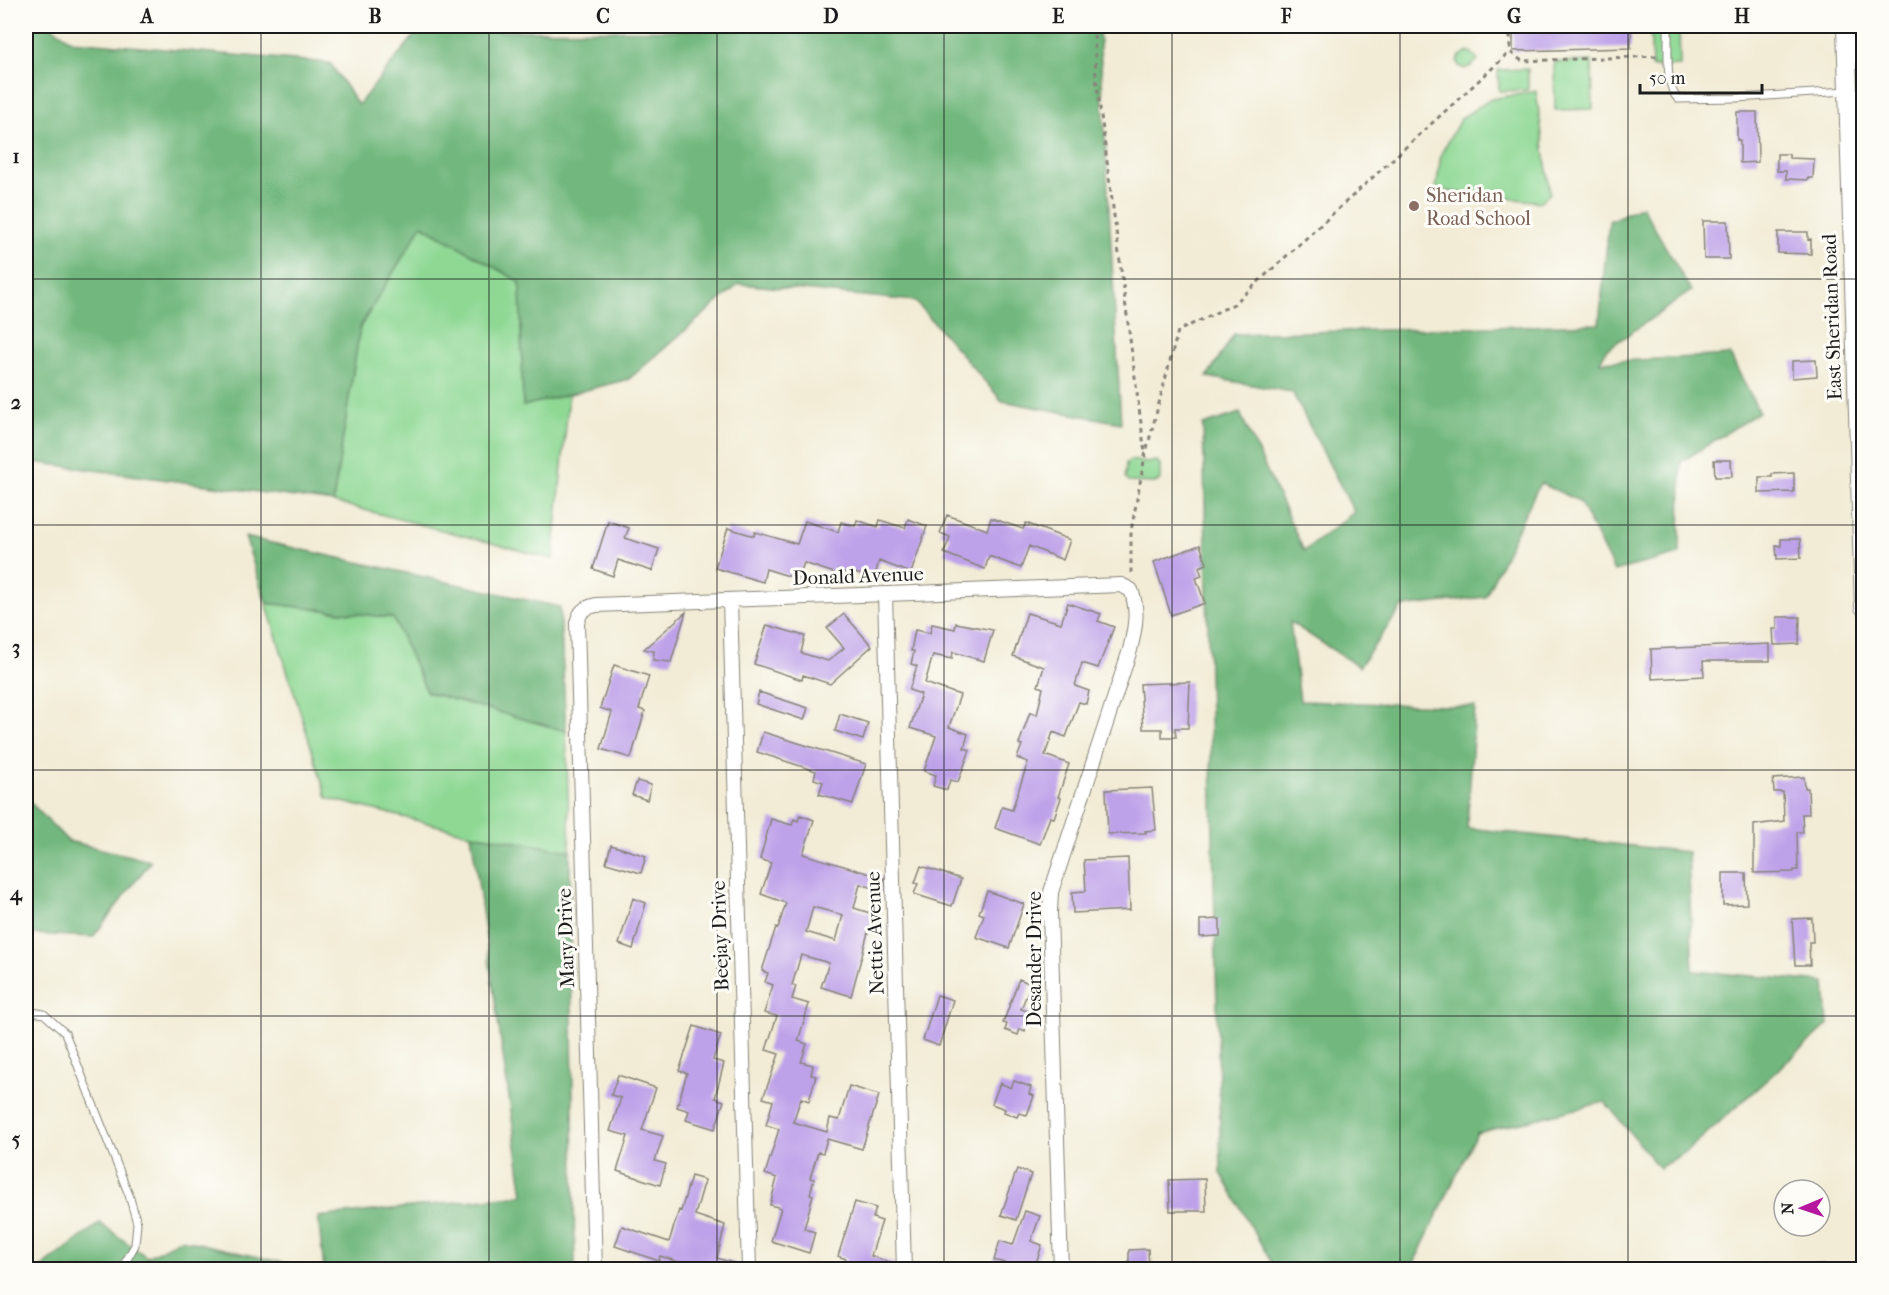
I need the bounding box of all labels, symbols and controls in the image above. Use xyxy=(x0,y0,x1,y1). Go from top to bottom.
text: A xyxy=(139,5,155,28)
text: B xyxy=(368,5,382,28)
text: C xyxy=(596,5,610,28)
text: D xyxy=(823,5,839,28)
text: E xyxy=(1052,5,1064,28)
text: F xyxy=(1280,5,1292,28)
text: G xyxy=(1507,5,1521,28)
text: H xyxy=(1734,5,1750,28)
scale bar xyxy=(1640,57,1762,95)
text: 50 m xyxy=(1649,68,1686,89)
text: 1 xyxy=(12,145,20,168)
place label: Sheridan Road School xyxy=(1426,184,1531,230)
marker: Sheridan Road School xyxy=(1407,199,1421,213)
street label: East Sheridan Road xyxy=(1818,232,1846,401)
text: 2 xyxy=(11,391,21,414)
street label: Donald Avenue xyxy=(792,562,924,590)
text: 3 xyxy=(12,636,20,659)
street label: Nettie Avenue xyxy=(861,871,889,995)
street label: Beejay Drive xyxy=(707,880,733,992)
text: 4 xyxy=(9,882,23,906)
street label: Mary Drive xyxy=(553,888,579,988)
street label: Desander Drive xyxy=(1023,891,1046,1027)
text: 5 xyxy=(12,1128,21,1151)
north arrow xyxy=(1772,1178,1832,1238)
text: N xyxy=(1778,1201,1797,1215)

